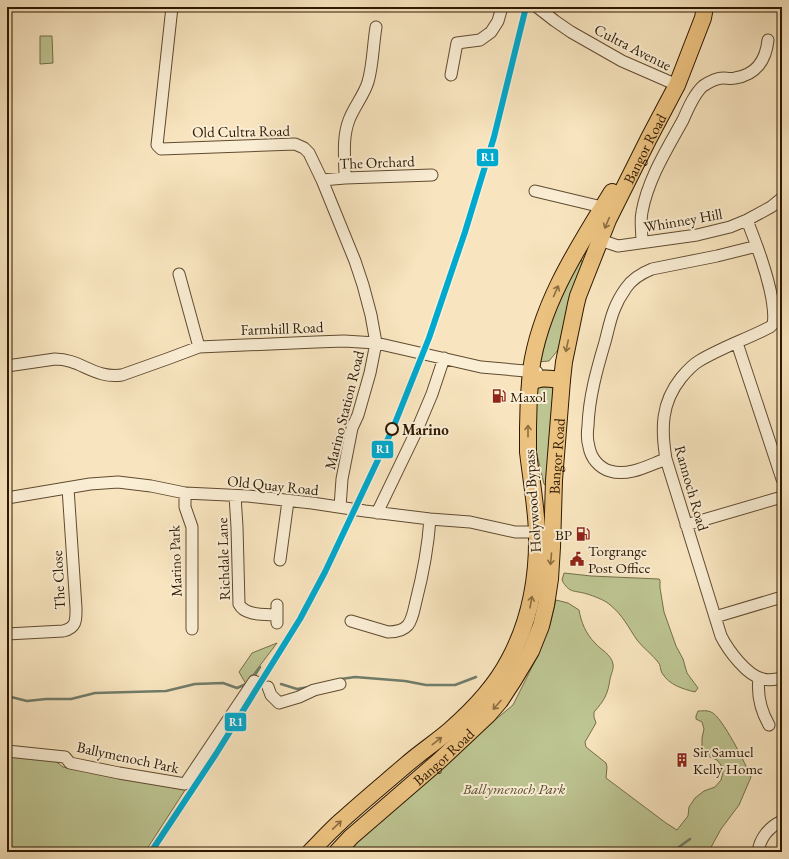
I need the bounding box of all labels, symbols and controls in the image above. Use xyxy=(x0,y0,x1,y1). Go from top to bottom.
street label: Cultra Avenue xyxy=(591,19,675,75)
street label: Bangor Road xyxy=(618,110,670,187)
street label: Old Cultra Road xyxy=(192,121,291,141)
line badge: R1 xyxy=(476,148,499,167)
text: R1 xyxy=(481,150,495,164)
street label: The Orchard xyxy=(339,151,415,173)
street label: Whinney Hill xyxy=(642,204,724,236)
one-way arrow xyxy=(603,217,610,229)
one-way arrow xyxy=(553,286,560,298)
street label: Farmhill Road xyxy=(240,317,324,339)
one-way arrow xyxy=(563,339,571,352)
street label: Marino Station Road xyxy=(320,348,368,472)
place label: Maxol xyxy=(510,387,546,406)
fuel station icon: Maxol xyxy=(491,388,507,404)
street label: Bangor Road xyxy=(544,417,568,495)
place label: Marino xyxy=(402,420,449,439)
marker: Marino xyxy=(385,422,399,436)
one-way arrow xyxy=(524,425,532,438)
line badge: R1 xyxy=(371,440,394,459)
text: R1 xyxy=(376,442,390,456)
street label: Rannoch Road xyxy=(671,443,713,533)
street label: Holywood Bypass xyxy=(519,449,545,553)
street label: Old Quay Road xyxy=(226,471,320,499)
street label: Richdale Lane xyxy=(212,517,234,601)
street label: Marino Park xyxy=(164,524,186,597)
place label: BP xyxy=(555,525,572,544)
fuel station icon: BP xyxy=(575,526,591,542)
place label: Torgrange Post Office xyxy=(588,541,650,577)
street label: The Close xyxy=(47,550,69,610)
public building icon: Torgrange Post Office xyxy=(569,551,585,567)
one-way arrow xyxy=(547,552,555,565)
one-way arrow xyxy=(527,596,535,609)
one-way arrow xyxy=(493,699,502,709)
line badge: R1 xyxy=(224,712,247,732)
text: R1 xyxy=(229,715,243,729)
street label: Bangor Road xyxy=(409,723,478,789)
one-way arrow xyxy=(431,736,442,745)
street label: Ballymenoch Park xyxy=(75,737,182,777)
place label: Sir Samuel Kelly Home xyxy=(693,742,763,778)
building icon: Sir Samuel Kelly Home xyxy=(674,752,690,768)
park label: Ballymenoch Park xyxy=(462,779,566,798)
one-way arrow xyxy=(332,820,342,829)

